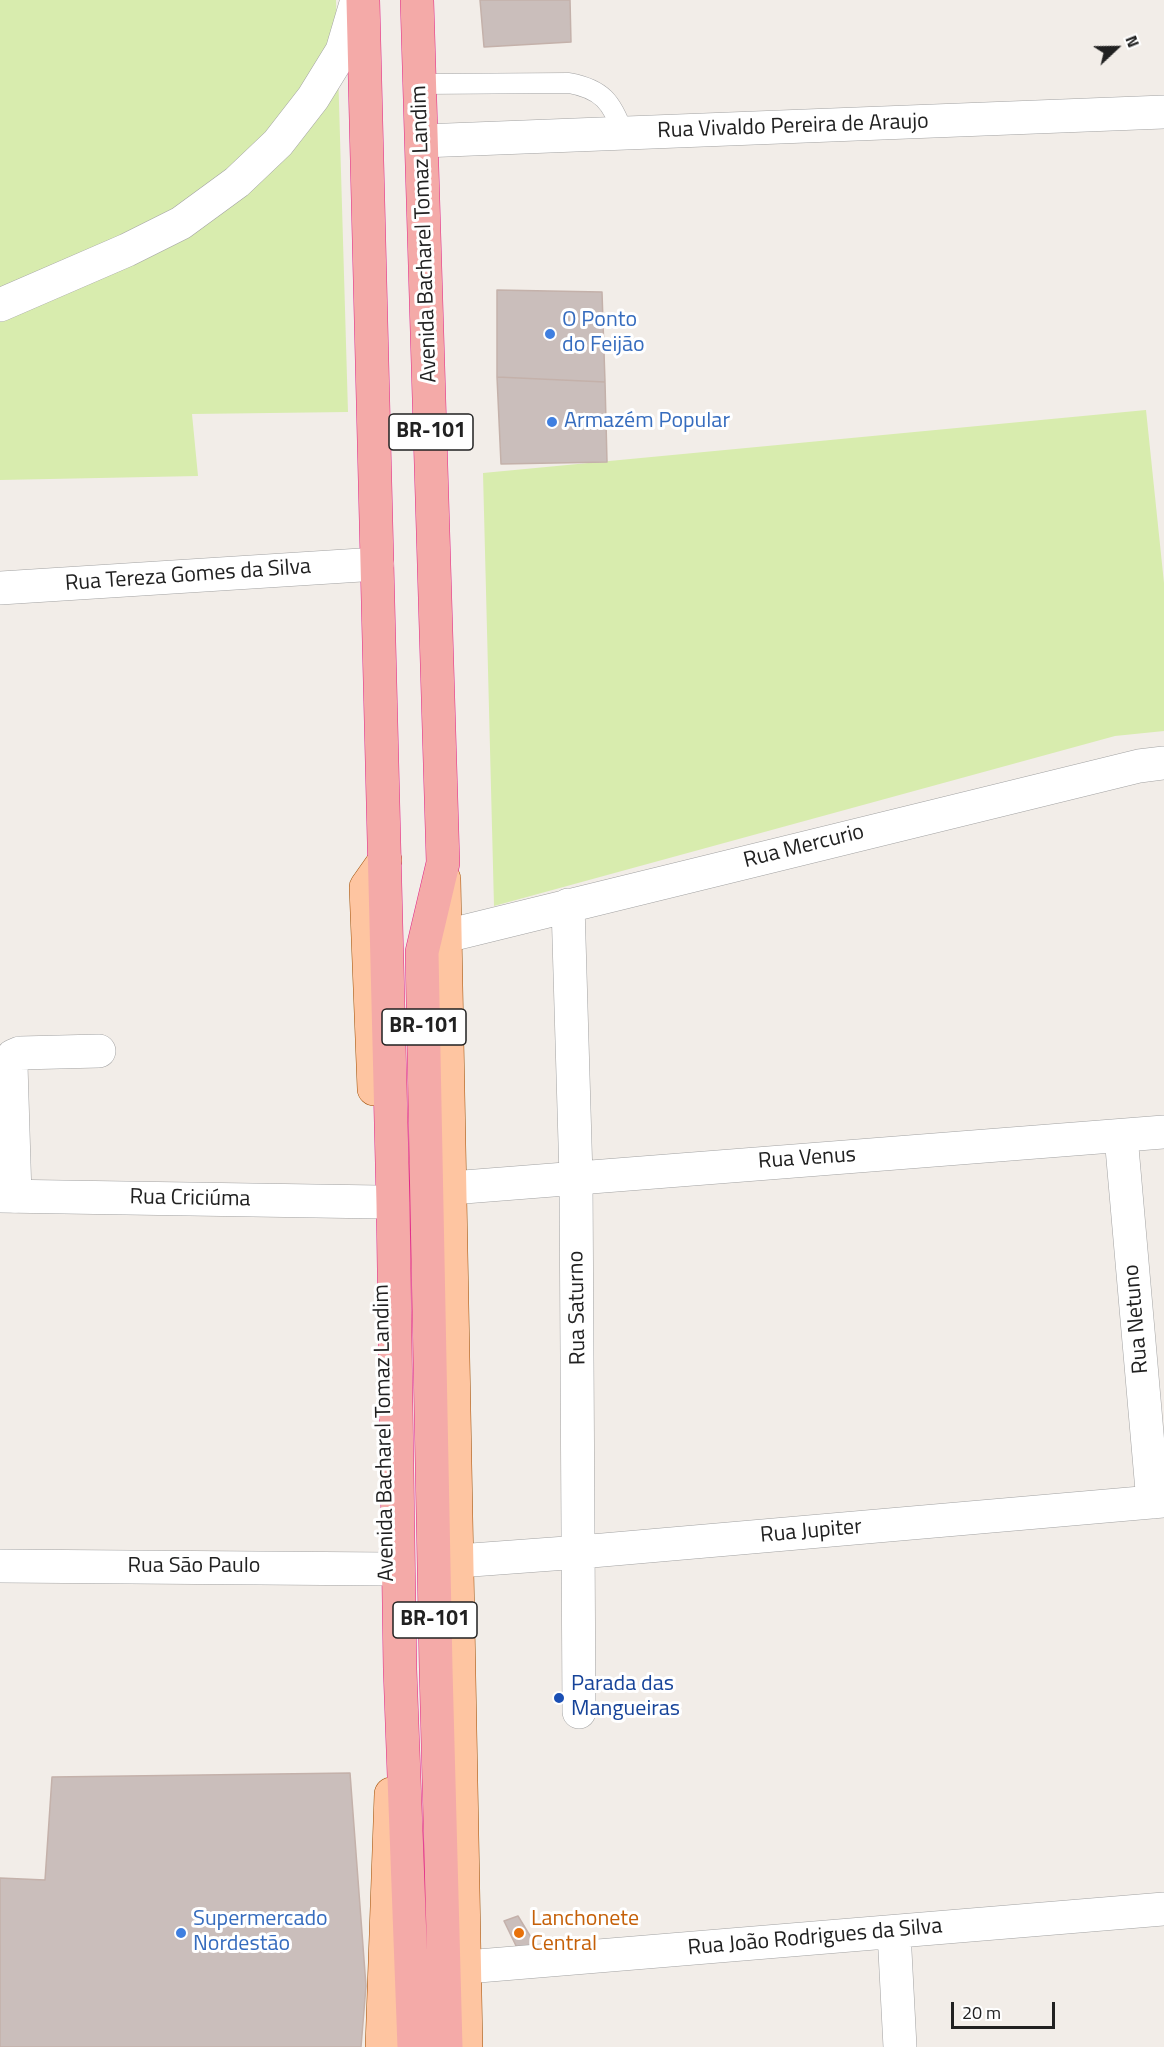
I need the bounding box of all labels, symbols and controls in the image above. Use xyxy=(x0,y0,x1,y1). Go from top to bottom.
north arrow xyxy=(1086,18,1146,78)
text: N xyxy=(1119,32,1146,51)
street label: Avenida Bacharel Tomaz Landim xyxy=(407,85,443,383)
street label: Rua Vivaldo Pereira de Araujo xyxy=(657,109,929,145)
place label: O Ponto do Feijão xyxy=(562,308,645,360)
marker: O Ponto do Feijão xyxy=(543,327,557,341)
place label: Armazém Popular xyxy=(564,409,730,435)
road number: BR-101 xyxy=(389,414,473,450)
marker: Armazém Popular xyxy=(545,415,559,429)
street label: Rua Tereza Gomes da Silva xyxy=(64,554,312,598)
street label: Rua Mercurio xyxy=(741,819,867,875)
road number: BR-101 xyxy=(382,1009,466,1045)
street label: Rua Venus xyxy=(757,1142,857,1176)
street label: Rua Criciúma xyxy=(129,1185,251,1213)
street label: Rua Saturno xyxy=(564,1251,592,1365)
street label: Rua Netuno xyxy=(1119,1263,1155,1375)
street label: Avenida Bacharel Tomaz Landim xyxy=(369,1284,401,1582)
street label: Rua Jupiter xyxy=(759,1514,863,1550)
street label: Rua São Paulo xyxy=(128,1554,260,1580)
road number: BR-101 xyxy=(393,1602,477,1638)
place label: Parada das Mangueiras xyxy=(571,1672,680,1724)
marker: Parada das Mangueiras xyxy=(552,1691,566,1705)
place label: Supermercado Nordestão xyxy=(193,1907,328,1958)
place label: Lanchonete Central xyxy=(531,1907,639,1958)
street label: Rua João Rodrigues da Silva xyxy=(687,1914,943,1962)
marker: Supermercado Nordestão xyxy=(174,1926,188,1940)
marker: Lanchonete Central xyxy=(512,1926,526,1940)
scale bar xyxy=(954,1990,1058,2028)
text: 20 m xyxy=(962,1999,1001,2026)

